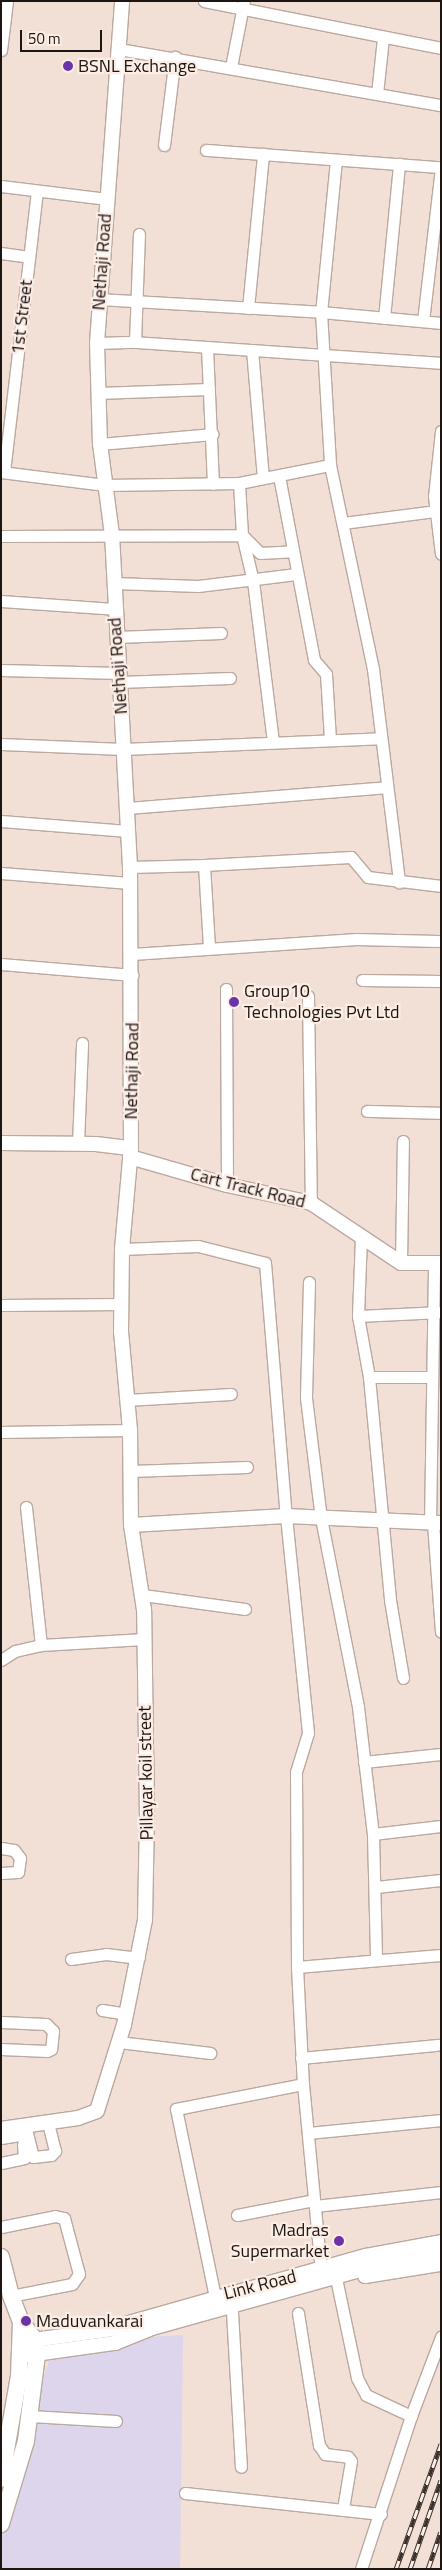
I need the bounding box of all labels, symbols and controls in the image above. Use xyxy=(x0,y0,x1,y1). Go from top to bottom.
scale bar xyxy=(22,20,105,52)
text: 50 m xyxy=(28,27,61,50)
place label: BSNL Exchange xyxy=(78,55,196,77)
marker: BSNL Exchange xyxy=(62,60,74,72)
street label: Nethaji Road xyxy=(88,213,116,311)
street label: 1st Street xyxy=(7,278,37,356)
street label: Nethaji Road xyxy=(104,617,132,715)
place label: Group10 Technologies Pvt Ltd xyxy=(244,981,400,1024)
marker: Group10 Technologies Pvt Ltd xyxy=(228,996,240,1008)
street label: Nethaji Road xyxy=(120,1022,144,1120)
street label: Cart Track Road xyxy=(188,1163,308,1213)
street label: Pillayar koil street xyxy=(134,1705,158,1841)
place label: Madras Supermarket xyxy=(231,2220,329,2262)
marker: Madras Supermarket xyxy=(333,2235,345,2247)
street label: Link Road xyxy=(222,2266,298,2304)
place label: Maduvankarai xyxy=(36,2310,143,2332)
marker: Maduvankarai xyxy=(20,2315,32,2327)

